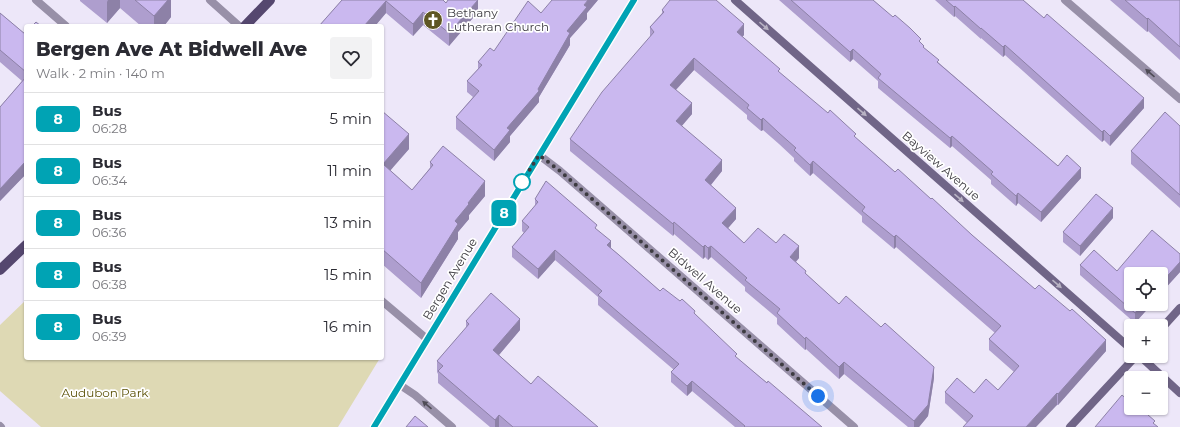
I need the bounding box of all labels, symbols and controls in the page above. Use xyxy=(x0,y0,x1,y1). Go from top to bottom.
place label: Bethany Lutheran Church xyxy=(447,5,549,34)
church icon: Bethany Lutheran Church xyxy=(422,9,444,31)
one-way arrow xyxy=(759,21,770,30)
button: heart xyxy=(330,37,372,79)
text: Bergen Ave At Bidwell Ave xyxy=(36,38,307,61)
text: Walk · 2 min · 140 m xyxy=(36,65,165,81)
one-way arrow xyxy=(1145,69,1156,78)
text: Bus xyxy=(92,101,122,120)
one-way arrow xyxy=(857,107,867,117)
text: 5 min xyxy=(329,109,372,128)
text: 8 xyxy=(53,110,63,128)
text: 06:28 xyxy=(92,120,127,136)
street label: Bayview Avenue xyxy=(899,128,983,203)
text: Bus xyxy=(92,153,122,172)
text: 11 min xyxy=(327,161,372,180)
text: 8 xyxy=(53,162,63,180)
text: 06:34 xyxy=(92,172,127,188)
unlabelled marker xyxy=(513,173,531,191)
one-way arrow xyxy=(955,193,964,202)
line badge: 8 xyxy=(491,200,517,226)
text: 8 xyxy=(499,204,509,222)
text: Bus xyxy=(92,205,122,224)
text: 13 min xyxy=(324,213,372,232)
text: 8 xyxy=(53,214,63,232)
text: 06:36 xyxy=(92,224,127,240)
street label: Bergen Avenue xyxy=(419,235,480,322)
street label: Bidwell Avenue xyxy=(665,244,745,317)
text: Bus xyxy=(92,257,122,276)
text: 15 min xyxy=(324,265,372,284)
text: 8 xyxy=(53,266,63,284)
map controls xyxy=(1124,267,1168,415)
button: locate xyxy=(1124,267,1168,311)
text: 06:38 xyxy=(92,276,127,292)
one-way arrow xyxy=(1052,279,1062,289)
text: Bus xyxy=(92,309,122,328)
text: 16 min xyxy=(323,317,372,336)
text: 8 xyxy=(53,318,63,336)
button: + xyxy=(1124,319,1168,363)
text: 06:39 xyxy=(92,328,127,344)
button: − xyxy=(1124,371,1168,415)
park label: Audubon Park xyxy=(61,385,149,400)
your location xyxy=(808,386,828,406)
one-way arrow xyxy=(422,401,431,410)

